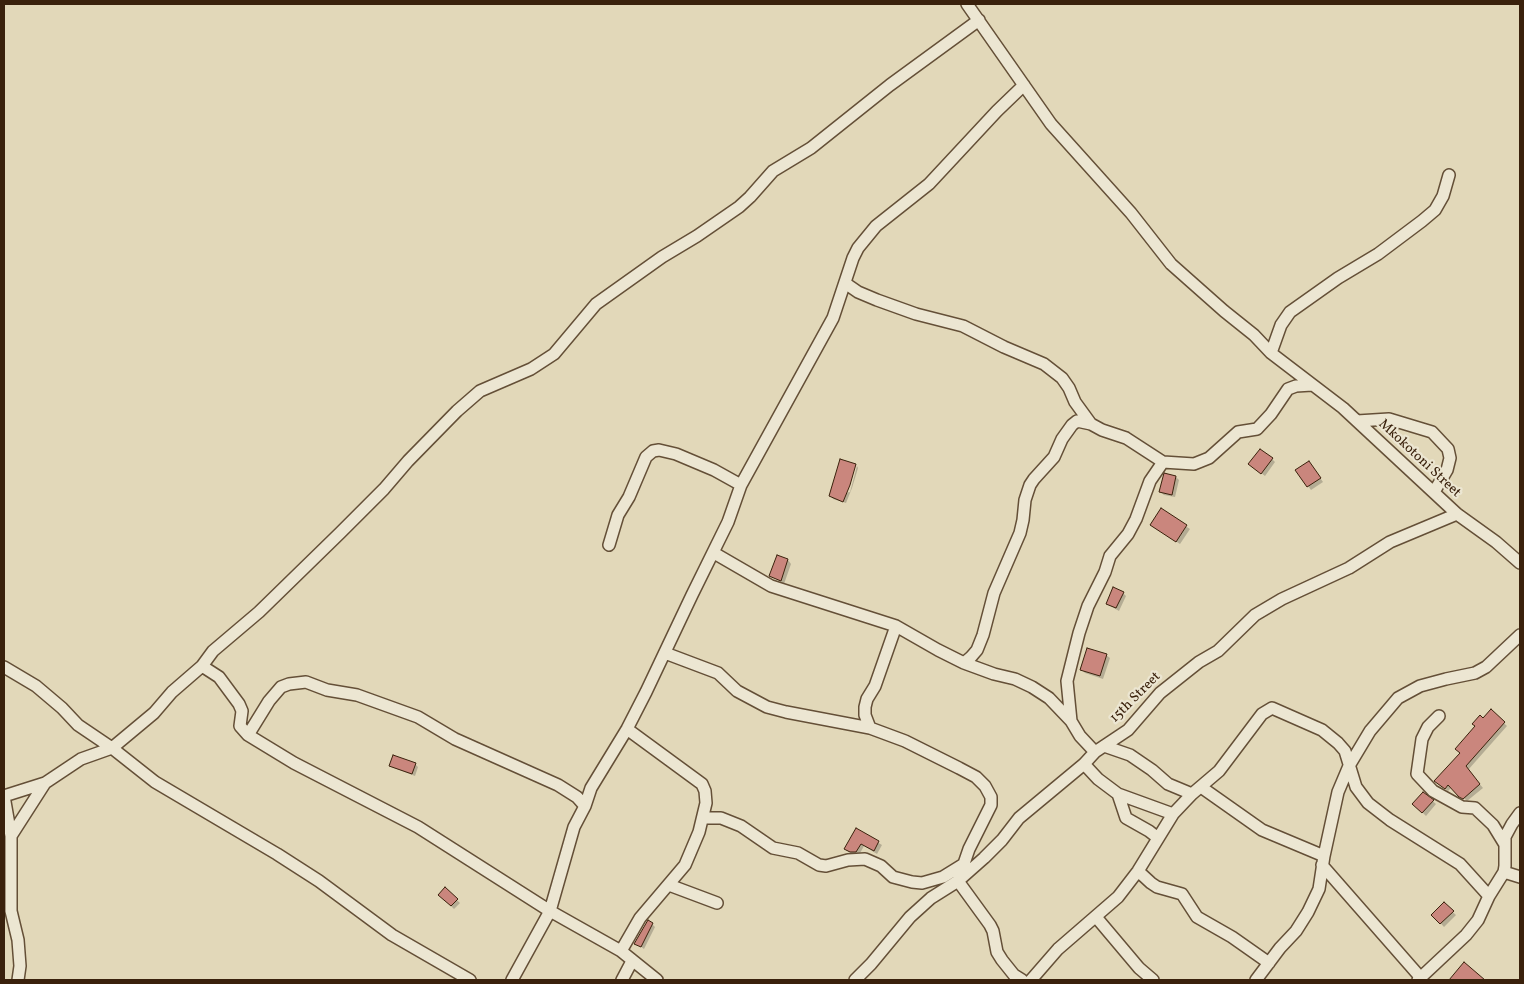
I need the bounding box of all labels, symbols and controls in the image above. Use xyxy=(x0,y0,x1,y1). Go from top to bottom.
street label: Mkokotoni Street xyxy=(1374,416,1464,502)
street label: 15th Street xyxy=(1107,669,1165,727)

